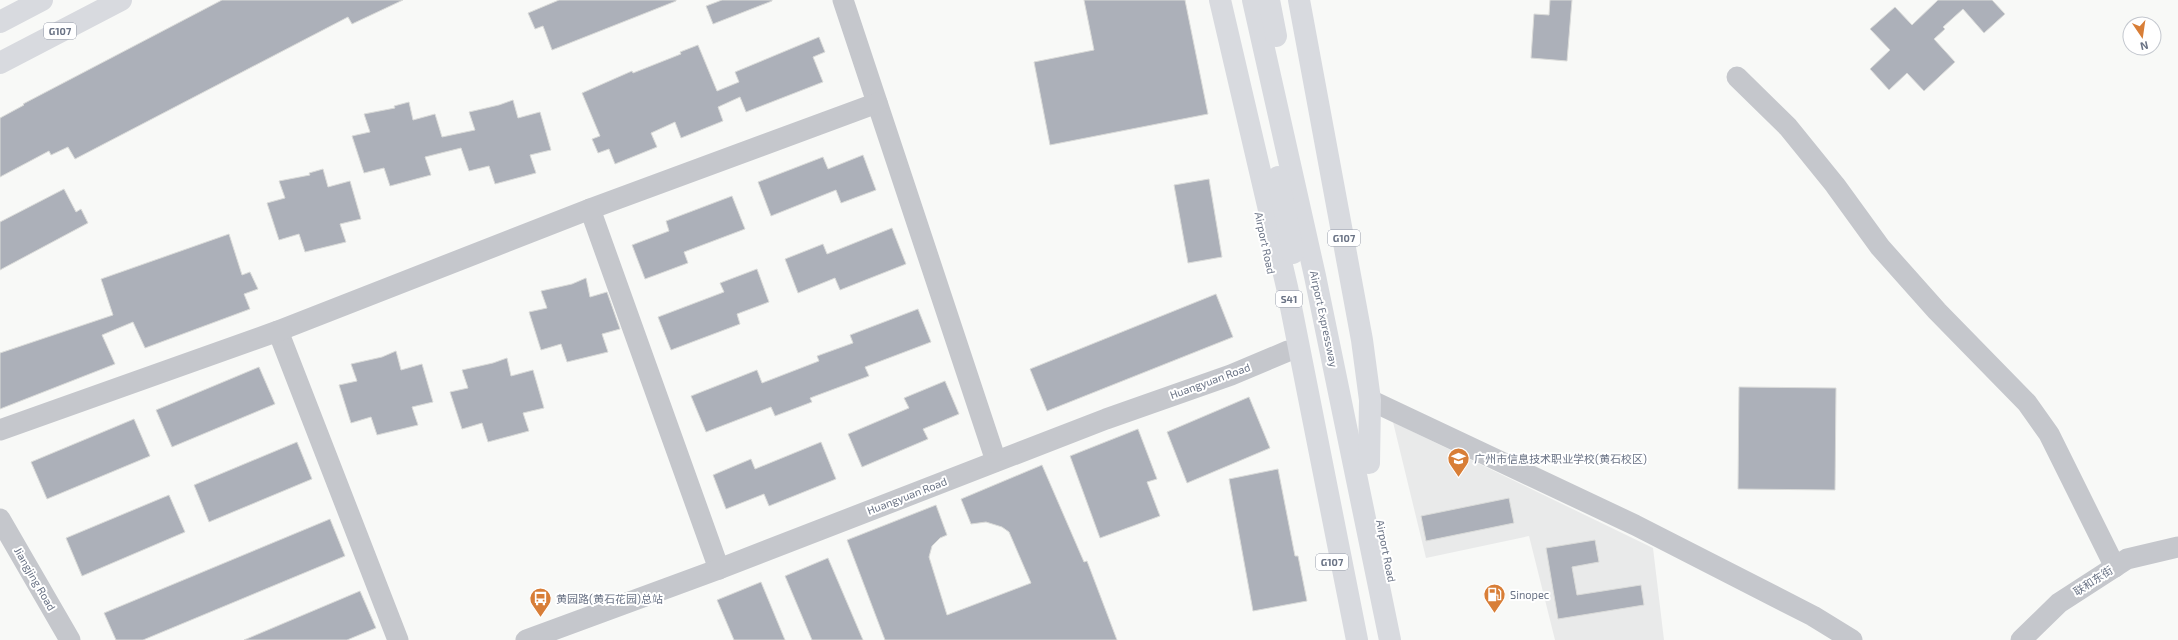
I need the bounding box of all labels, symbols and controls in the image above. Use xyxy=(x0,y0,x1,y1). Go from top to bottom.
north arrow xyxy=(2122,16,2162,56)
road number: G107 xyxy=(44,23,76,39)
text: N xyxy=(2139,39,2150,53)
street label: Airport Road xyxy=(1253,211,1278,275)
road number: G107 xyxy=(1328,230,1360,246)
street label: Airport Expressway xyxy=(1308,269,1341,368)
road number: S41 xyxy=(1276,291,1302,307)
street label: Huangyuan Road xyxy=(1168,360,1252,401)
school or university icon: 广州市信息技术职业学校(黄石校区) xyxy=(1446,446,1472,479)
place label: 广州市信息技术职业学校(黄石校区) xyxy=(1474,452,1647,465)
street label: Huangyuan Road xyxy=(865,474,949,517)
street label: Airport Road xyxy=(1374,519,1399,583)
street label: Jiangjing Road xyxy=(11,545,59,613)
road number: G107 xyxy=(1316,554,1348,570)
street label: 联和东街 xyxy=(2071,563,2115,598)
fuel station icon: Sinopec xyxy=(1481,582,1507,615)
bus stop icon: 黄园路(黄石花园)总站 xyxy=(527,586,553,619)
place label: Sinopec xyxy=(1510,588,1549,601)
place label: 黄园路(黄石花园)总站 xyxy=(556,592,663,605)

